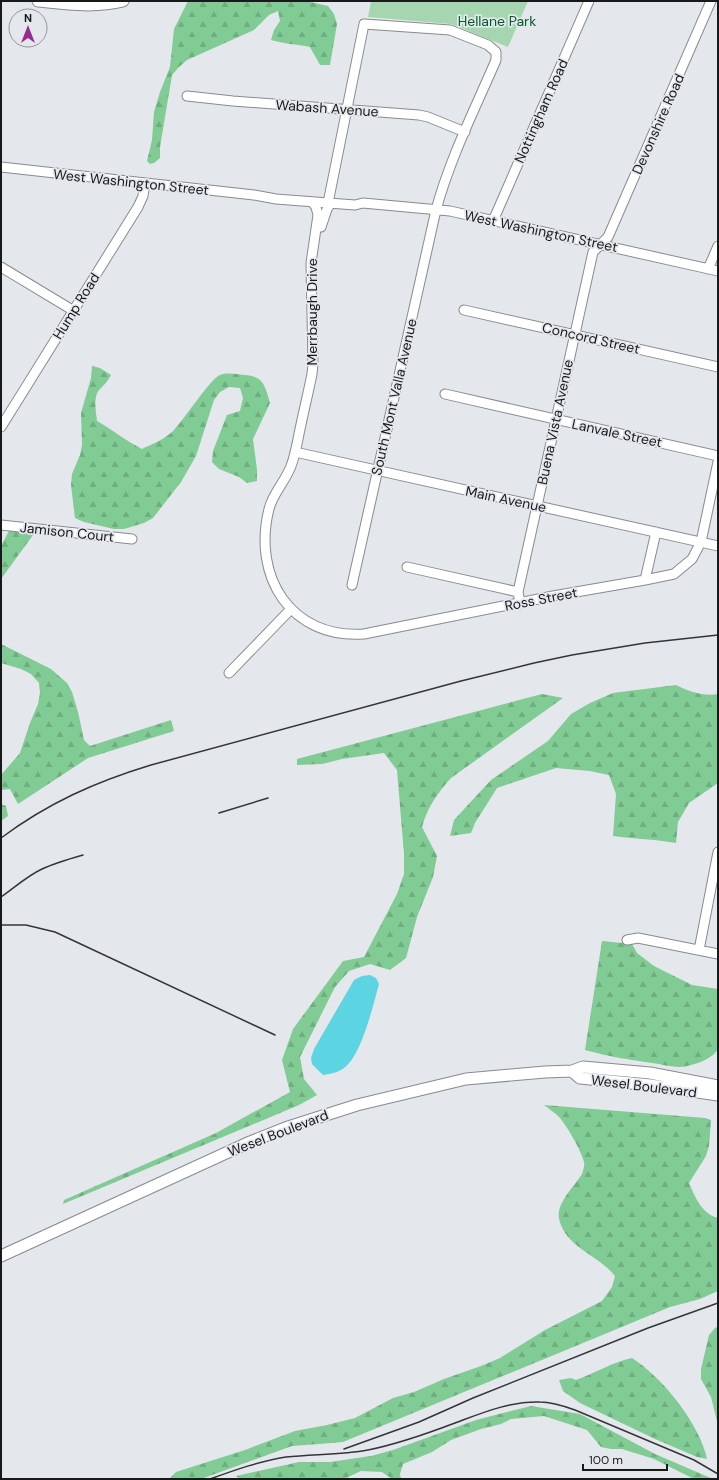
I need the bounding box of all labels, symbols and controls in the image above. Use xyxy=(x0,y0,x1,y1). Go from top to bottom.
north arrow xyxy=(8,8,48,48)
text: N xyxy=(24,11,32,25)
park label: Hellane Park xyxy=(458,12,536,30)
street label: Nottingham Road xyxy=(510,56,572,166)
street label: Devonshire Road xyxy=(628,71,688,177)
street label: Wabash Avenue xyxy=(275,95,379,121)
street label: West Washington Street xyxy=(52,165,210,199)
street label: West Washington Street xyxy=(463,206,619,256)
street label: Merrbaugh Drive xyxy=(303,258,321,366)
street label: Hump Road xyxy=(48,269,104,343)
street label: South Mont Valla Avenue xyxy=(367,317,421,477)
street label: Concord Street xyxy=(540,318,642,358)
street label: Buena Vista Avenue xyxy=(533,358,577,486)
street label: Lanvale Street xyxy=(570,415,664,451)
street label: Main Avenue xyxy=(464,482,548,516)
street label: Jamison Court xyxy=(19,518,115,546)
street label: Ross Street xyxy=(503,583,579,615)
street label: Wesel Boulevard xyxy=(590,1071,698,1101)
street label: Wesel Boulevard xyxy=(225,1106,331,1160)
scale bar xyxy=(583,1446,667,1472)
text: 100 m xyxy=(589,1452,623,1468)

